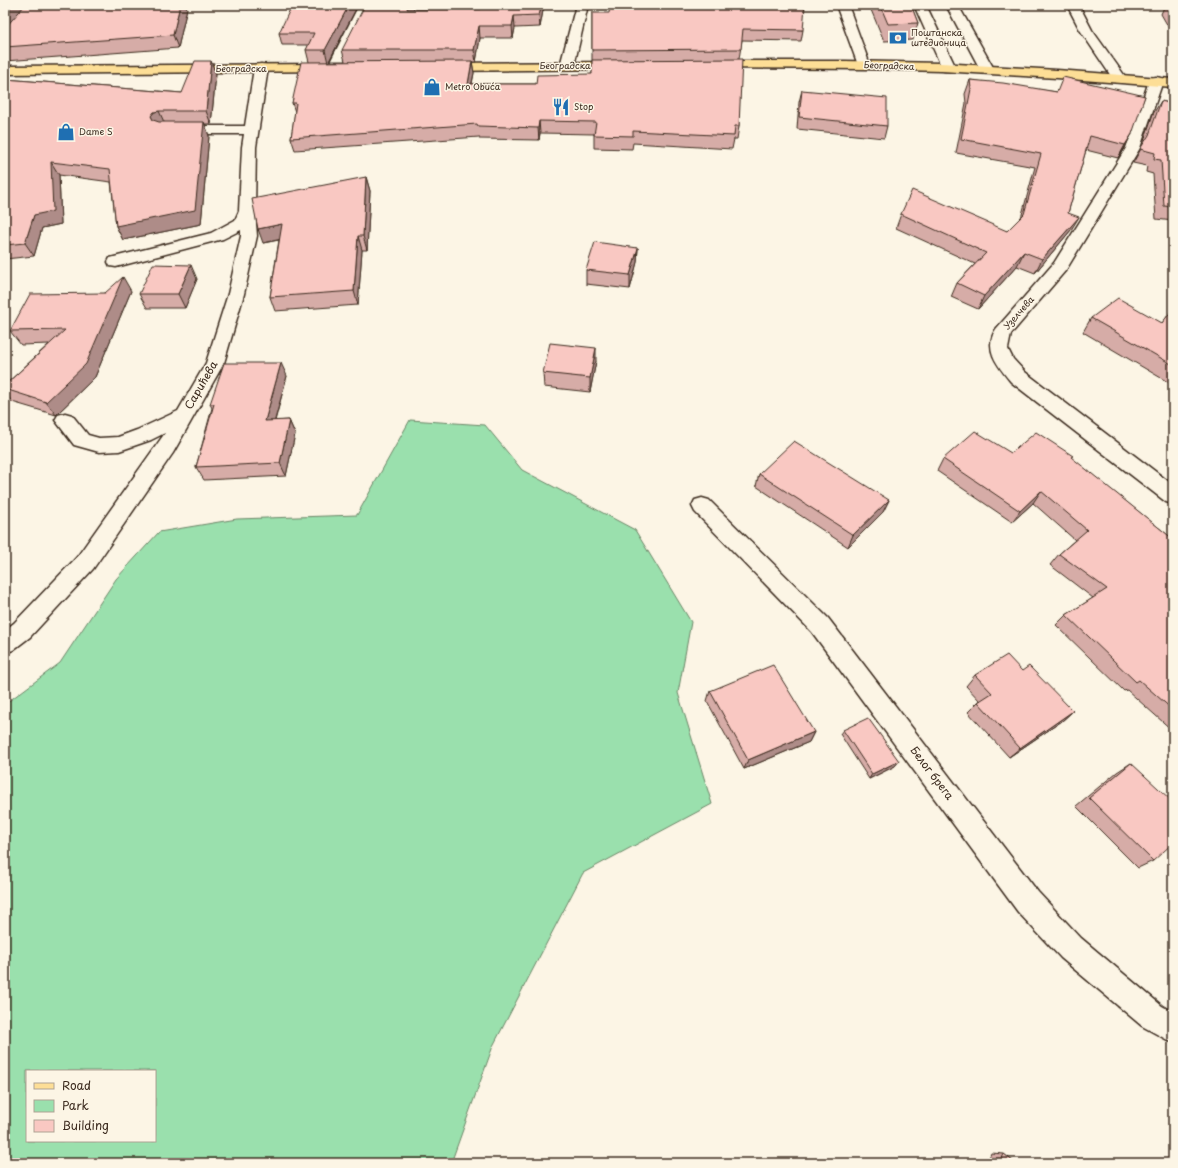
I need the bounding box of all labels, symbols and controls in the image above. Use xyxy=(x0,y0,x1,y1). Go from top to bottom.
place label: Поштанска штедионица xyxy=(911,25,967,49)
bank icon: Поштанска штедионица xyxy=(888,28,908,48)
street label: Београдска xyxy=(863,57,915,73)
street label: Београдска xyxy=(539,58,591,72)
street label: Београдска xyxy=(215,61,267,75)
shop icon: Metro Obuća xyxy=(422,77,442,97)
place label: Metro Obuća xyxy=(445,79,501,93)
restaurant icon: Stop xyxy=(551,97,571,117)
place label: Stop xyxy=(574,99,593,113)
shop icon: Dame S xyxy=(56,122,76,142)
place label: Dame S xyxy=(79,124,113,138)
street label: Узелчева xyxy=(1000,292,1037,332)
street label: Сарићева xyxy=(180,357,221,412)
street label: Белог брега xyxy=(906,742,958,803)
legend xyxy=(26,1070,156,1142)
text: Road xyxy=(62,1076,91,1094)
text: Park xyxy=(62,1096,89,1114)
text: Building xyxy=(62,1116,109,1134)

